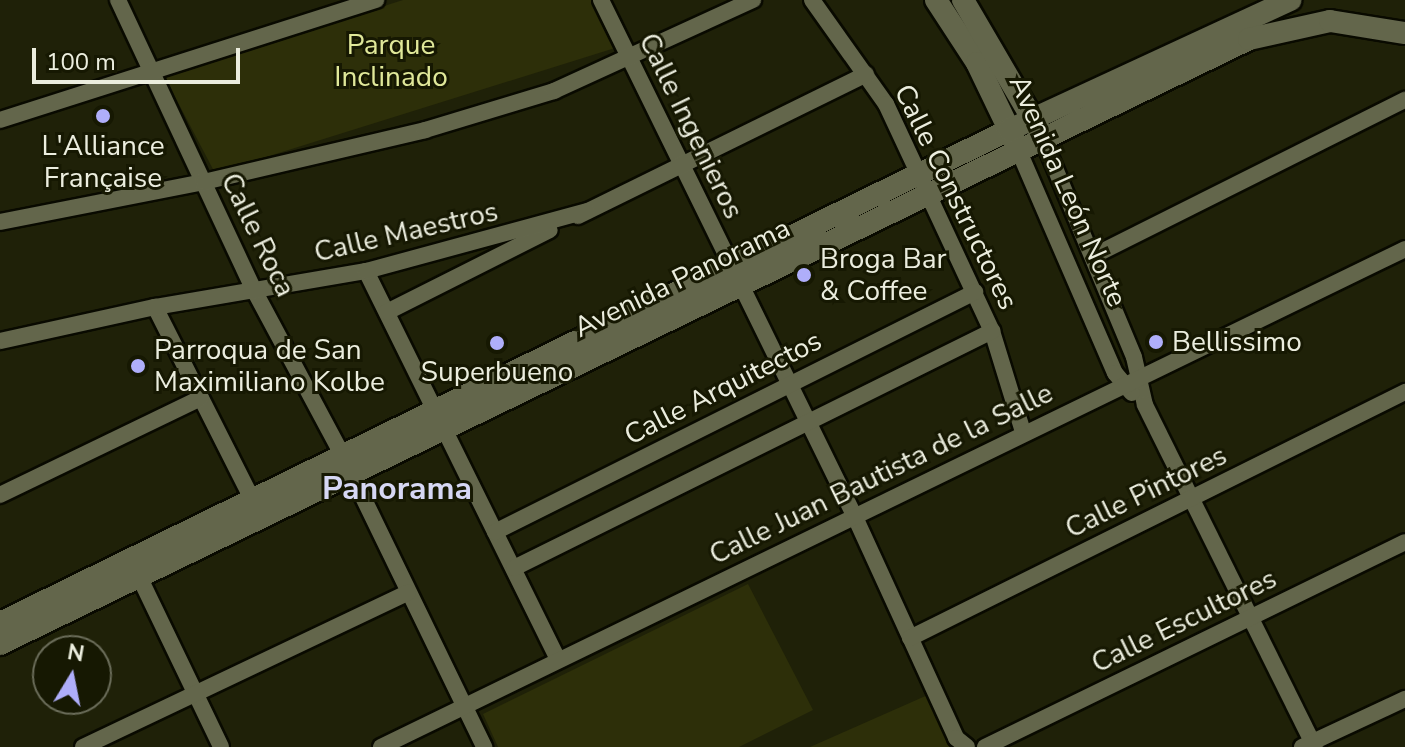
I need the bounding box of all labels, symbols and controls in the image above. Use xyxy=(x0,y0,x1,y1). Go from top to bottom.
park label: Parque Inclinado xyxy=(334,28,448,94)
street label: Calle Ingenieros xyxy=(632,28,750,224)
scale bar xyxy=(36,32,244,82)
text: 100 m xyxy=(46,46,116,78)
street label: Avenida León Norte xyxy=(1002,70,1134,312)
street label: Calle Constructores xyxy=(887,79,1025,315)
marker: L'Alliance Française xyxy=(94,107,112,125)
place label: L'Alliance Française xyxy=(41,129,165,195)
street label: Calle Roca xyxy=(214,168,302,302)
street label: Calle Maestros xyxy=(311,195,501,269)
street label: Avenida Panorama xyxy=(568,211,796,345)
place label: Broga Bar & Coffee xyxy=(820,242,947,308)
marker: Broga Bar & Coffee xyxy=(795,266,813,284)
street label: Calle Arquitectos xyxy=(619,324,827,452)
place label: Bellissimo xyxy=(1172,325,1302,359)
place label: Parroqua de San Maximiliano Kolbe xyxy=(154,333,385,399)
marker: Bellissimo xyxy=(1147,333,1165,351)
marker: Superbueno xyxy=(488,334,506,352)
place label: Superbueno xyxy=(421,355,573,389)
marker: Parroqua de San Maximiliano Kolbe xyxy=(129,357,147,375)
street label: Calle Juan Bautista de la Salle xyxy=(704,376,1058,572)
street label: Calle Pintores xyxy=(1060,438,1232,546)
district label: Panorama xyxy=(322,470,472,508)
street label: Calle Escultores xyxy=(1086,562,1282,680)
north arrow xyxy=(32,635,112,715)
text: N xyxy=(65,637,87,670)

